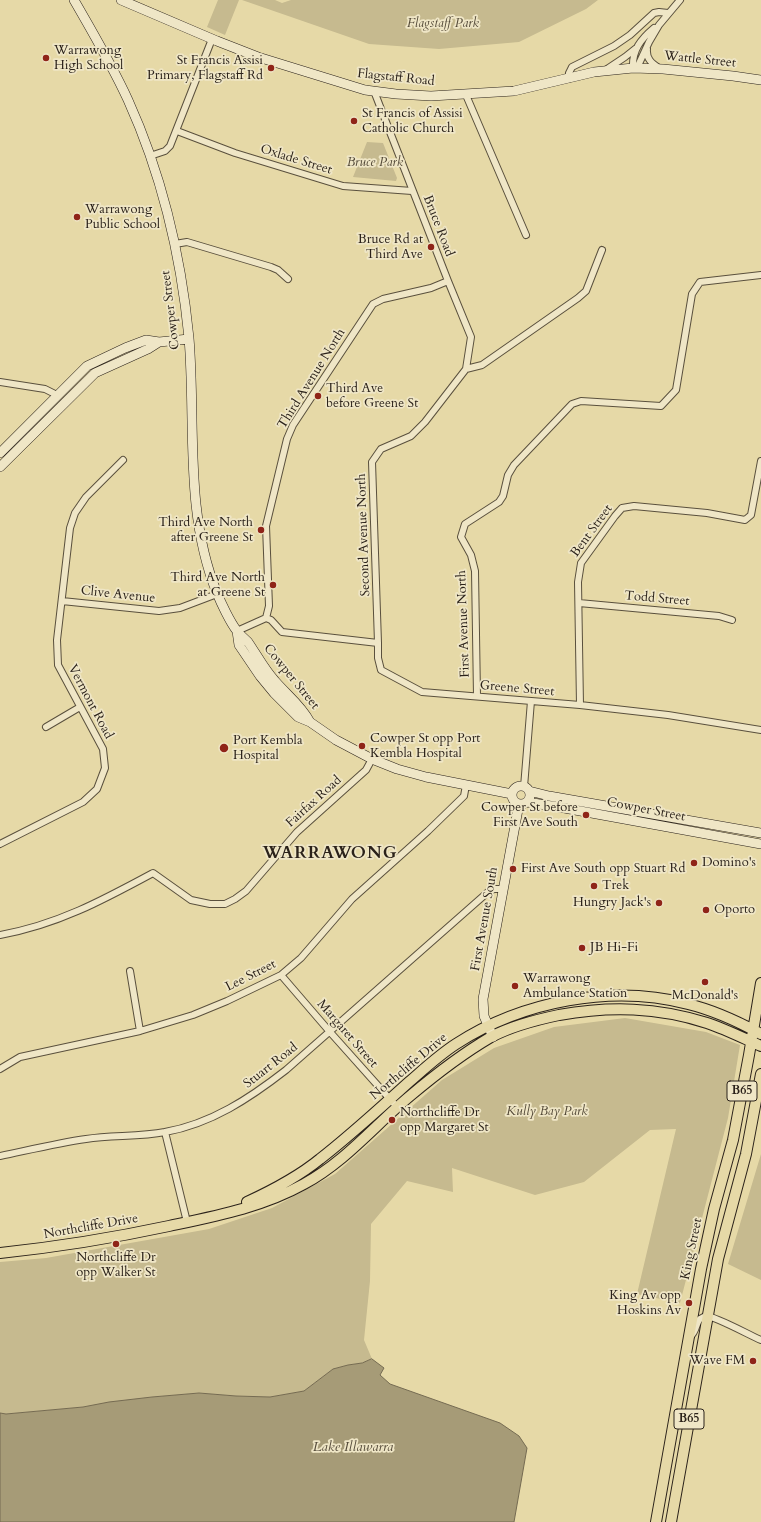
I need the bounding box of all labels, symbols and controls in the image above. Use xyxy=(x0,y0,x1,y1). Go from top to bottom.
park label: Flagstaff Park xyxy=(407,16,479,32)
place label: Warrawong High School xyxy=(54,43,123,74)
street label: Wattle Street xyxy=(663,48,737,72)
marker: Warrawong High School xyxy=(41,53,51,63)
place label: St Francis Assisi Primary, Flagstaff Rd xyxy=(147,53,263,84)
marker: St Francis Assisi Primary, Flagstaff Rd xyxy=(266,63,276,73)
street label: Flagstaff Road xyxy=(357,66,435,90)
place label: St Francis of Assisi Catholic Church xyxy=(362,106,463,137)
marker: St Francis of Assisi Catholic Church xyxy=(349,116,359,126)
street label: Oxlade Street xyxy=(258,142,334,178)
park label: Bruce Park xyxy=(347,155,403,171)
street label: Bruce Road xyxy=(419,193,457,259)
place label: Warrawong Public School xyxy=(85,202,160,233)
marker: Warrawong Public School xyxy=(72,212,82,222)
place label: Bruce Rd at Third Ave xyxy=(358,232,423,263)
marker: Bruce Rd at Third Ave xyxy=(426,242,436,252)
street label: Cowper Street xyxy=(158,269,184,351)
street label: Third Avenue North xyxy=(275,326,349,432)
place label: Third Ave before Greene St xyxy=(326,381,418,412)
marker: Third Ave before Greene St xyxy=(313,391,323,401)
street label: Second Avenue North xyxy=(354,473,374,597)
street label: Bent Street xyxy=(568,502,616,560)
place label: Third Ave North after Greene St xyxy=(158,515,253,546)
marker: Third Ave North after Greene St xyxy=(256,525,266,535)
place label: Third Ave North at Greene St xyxy=(170,570,265,601)
street label: First Avenue North xyxy=(454,570,474,678)
marker: Third Ave North at Greene St xyxy=(268,580,278,590)
street label: Clive Avenue xyxy=(80,583,156,607)
street label: Todd Street xyxy=(624,588,690,610)
street label: Cowper Street xyxy=(260,641,322,713)
street label: Vermont Road xyxy=(64,662,116,742)
street label: Greene Street xyxy=(479,678,555,700)
place label: Cowper St opp Port Kembla Hospital xyxy=(370,731,480,762)
place label: Port Kembla Hospital xyxy=(233,733,303,764)
marker: Cowper St opp Port Kembla Hospital xyxy=(357,741,367,751)
marker: Port Kembla Hospital xyxy=(218,742,230,754)
street label: Fairfax Road xyxy=(283,773,345,831)
street label: Cowper Street xyxy=(605,795,687,825)
place label: Cowper St before First Ave South xyxy=(481,800,578,831)
marker: Cowper St before First Ave South xyxy=(581,810,591,820)
district label: WARRAWONG xyxy=(262,844,398,864)
place label: Domino's xyxy=(702,855,756,871)
marker: Domino's xyxy=(689,858,699,868)
place label: First Ave South opp Stuart Rd xyxy=(521,861,685,877)
marker: First Ave South opp Stuart Rd xyxy=(508,864,518,874)
street label: First Avenue South xyxy=(468,866,502,972)
place label: Trek xyxy=(602,878,629,894)
marker: Trek xyxy=(589,881,599,891)
place label: Hungry Jack's xyxy=(573,895,651,911)
marker: Hungry Jack's xyxy=(654,898,664,908)
place label: Oporto xyxy=(714,902,755,918)
marker: Oporto xyxy=(701,905,711,915)
place label: JB Hi-Fi xyxy=(590,940,638,956)
marker: JB Hi-Fi xyxy=(577,943,587,953)
street label: Lee Street xyxy=(223,957,279,995)
place label: Warrawong Ambulance Station xyxy=(523,971,627,1002)
marker: McDonald's xyxy=(700,977,710,987)
marker: Warrawong Ambulance Station xyxy=(510,981,520,991)
place label: McDonald's xyxy=(672,988,738,1004)
street label: Margaret Street xyxy=(313,997,381,1071)
street label: Northcliffe Drive xyxy=(367,1030,451,1104)
street label: Stuart Road xyxy=(241,1040,301,1092)
road number: B65 xyxy=(727,1081,757,1101)
park label: Kully Bay Park xyxy=(506,1104,588,1120)
place label: Northcliffe Dr opp Margaret St xyxy=(400,1105,489,1136)
marker: Northcliffe Dr opp Margaret St xyxy=(387,1115,397,1125)
street label: Northcliffe Drive xyxy=(43,1211,139,1243)
street label: King Street xyxy=(678,1217,706,1281)
marker: Northcliffe Dr opp Walker St xyxy=(111,1239,121,1249)
place label: Northcliffe Dr opp Walker St xyxy=(76,1250,156,1281)
place label: King Av opp Hoskins Av xyxy=(609,1288,681,1319)
marker: King Av opp Hoskins Av xyxy=(684,1298,694,1308)
place label: Wave FM xyxy=(689,1353,745,1369)
marker: Wave FM xyxy=(748,1356,758,1366)
road number: B65 xyxy=(674,1409,704,1429)
water label: Lake Illawarra xyxy=(313,1440,393,1456)

